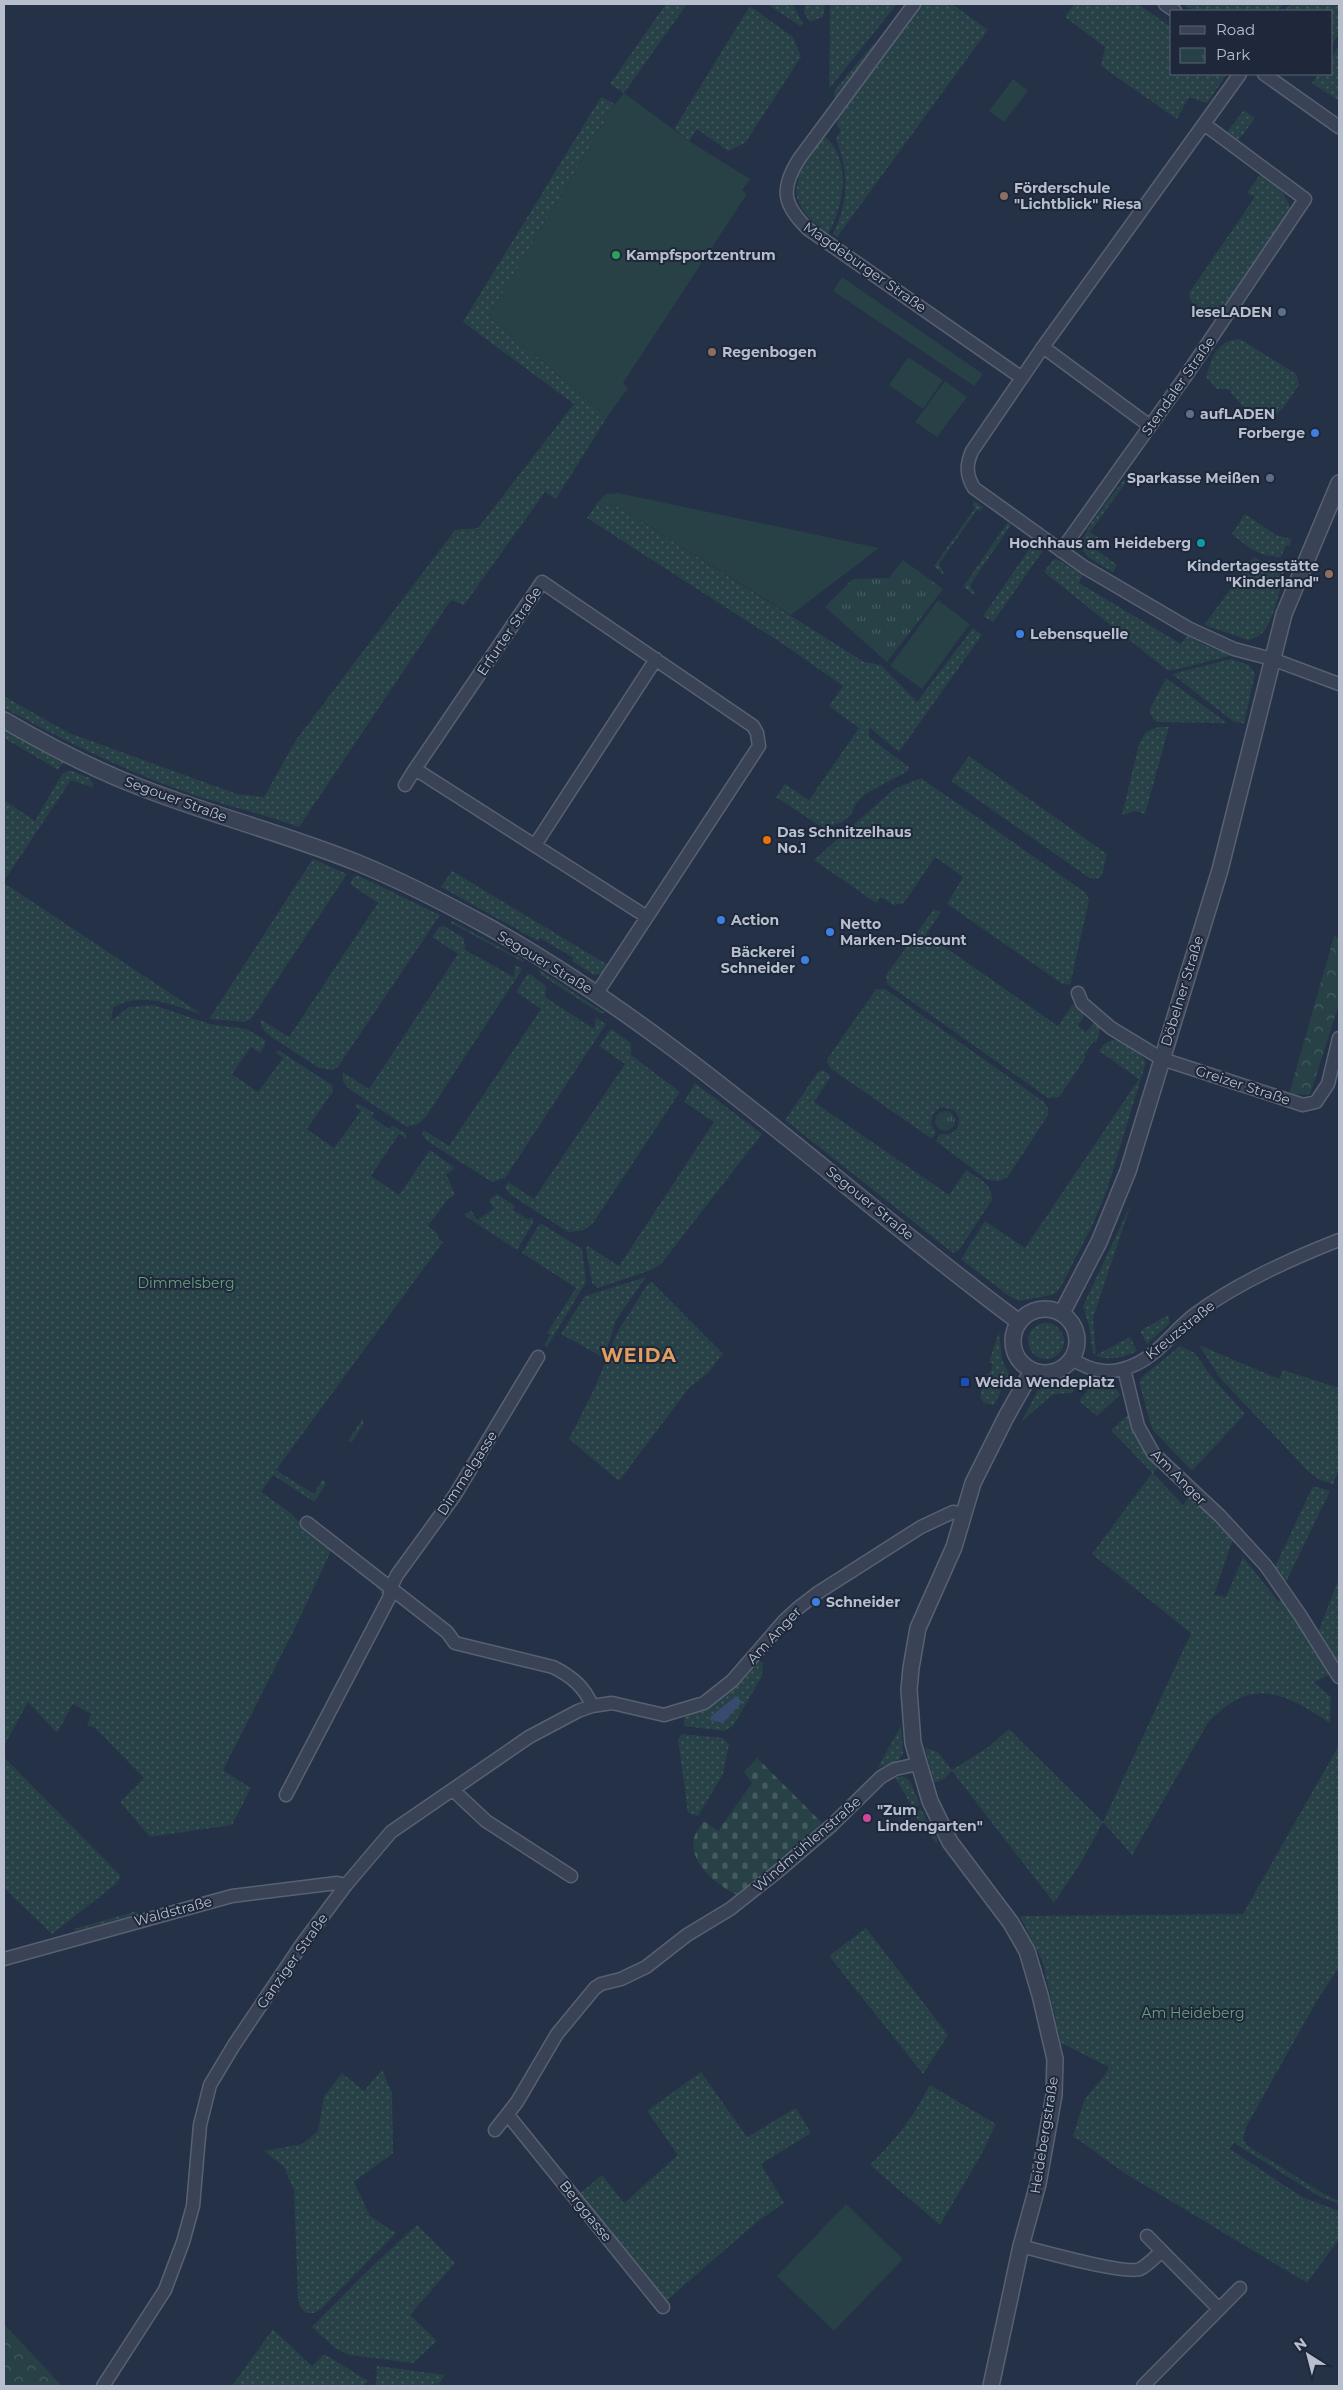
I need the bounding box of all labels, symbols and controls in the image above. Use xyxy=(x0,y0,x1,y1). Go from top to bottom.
legend xyxy=(1170,10,1333,75)
text: Road xyxy=(1216,20,1255,39)
text: Park xyxy=(1216,45,1250,64)
place label: Förderschule "Lichtblick" Riesa xyxy=(1014,179,1142,213)
marker: Förderschule "Lichtblick" Riesa xyxy=(998,190,1010,202)
street label: Magdeburger Straße xyxy=(800,218,930,316)
place label: Kampfsportzentrum xyxy=(626,246,776,264)
marker: Kampfsportzentrum xyxy=(610,249,622,261)
place label: leseLADEN xyxy=(1191,303,1272,321)
marker: leseLADEN xyxy=(1276,306,1288,318)
street label: Stendaler Straße xyxy=(1137,333,1219,439)
place label: Regenbogen xyxy=(722,343,817,361)
marker: Regenbogen xyxy=(706,346,718,358)
place label: aufLADEN xyxy=(1200,405,1275,423)
marker: aufLADEN xyxy=(1184,408,1196,420)
place label: Forberge xyxy=(1238,424,1305,442)
marker: Forberge xyxy=(1309,427,1321,439)
place label: Sparkasse Meißen xyxy=(1127,469,1260,487)
marker: Sparkasse Meißen xyxy=(1264,472,1276,484)
place label: Hochhaus am Heideberg xyxy=(1009,534,1191,552)
marker: Hochhaus am Heideberg xyxy=(1195,537,1207,549)
place label: Kindertagesstätte "Kinderland" xyxy=(1187,557,1319,591)
marker: Kindertagesstätte "Kinderland" xyxy=(1323,568,1335,580)
street label: Erfurter Straße xyxy=(473,583,545,679)
place label: Lebensquelle xyxy=(1030,625,1128,643)
marker: Lebensquelle xyxy=(1014,628,1026,640)
street label: Segouer Straße xyxy=(122,772,230,826)
place label: Das Schnitzelhaus No.1 xyxy=(777,823,912,857)
marker: Das Schnitzelhaus No.1 xyxy=(761,834,773,846)
place label: Action xyxy=(730,911,779,929)
marker: Action xyxy=(715,914,727,926)
place label: Netto Marken-Discount xyxy=(840,915,967,949)
street label: Segouer Straße xyxy=(494,926,596,998)
marker: Netto Marken-Discount xyxy=(824,926,836,938)
street label: Döbelner Straße xyxy=(1157,934,1207,1048)
place label: Bäckerei Schneider xyxy=(721,943,795,977)
marker: Bäckerei Schneider xyxy=(799,954,811,966)
street label: Greizer Straße xyxy=(1193,1061,1293,1109)
street label: Segouer Straße xyxy=(822,1162,918,1244)
park label: Dimmelsberg xyxy=(137,1274,235,1292)
street label: Kreuzstraße xyxy=(1142,1297,1218,1363)
district label: WEIDA xyxy=(601,1344,677,1367)
place label: Weida Wendeplatz xyxy=(975,1373,1115,1391)
marker: Weida Wendeplatz xyxy=(959,1376,971,1388)
street label: Dimmelgasse xyxy=(433,1427,501,1519)
street label: Am Anger xyxy=(1147,1445,1211,1509)
place label: Schneider xyxy=(826,1593,900,1611)
marker: Schneider xyxy=(810,1596,822,1608)
street label: Am Anger xyxy=(743,1602,805,1667)
street label: Windmühlenstraße xyxy=(749,1792,865,1896)
place label: "Zum Lindengarten" xyxy=(877,1801,983,1835)
marker: "Zum Lindengarten" xyxy=(861,1812,873,1824)
street label: Waldstraße xyxy=(132,1892,214,1930)
street label: Ganziger Straße xyxy=(252,1910,332,2012)
park label: Am Heideberg xyxy=(1141,2004,1245,2022)
street label: Heidebergstraße xyxy=(1026,2075,1062,2195)
street label: Berggasse xyxy=(556,2177,616,2245)
north arrow xyxy=(1283,2330,1333,2380)
text: N xyxy=(1290,2334,1310,2355)

